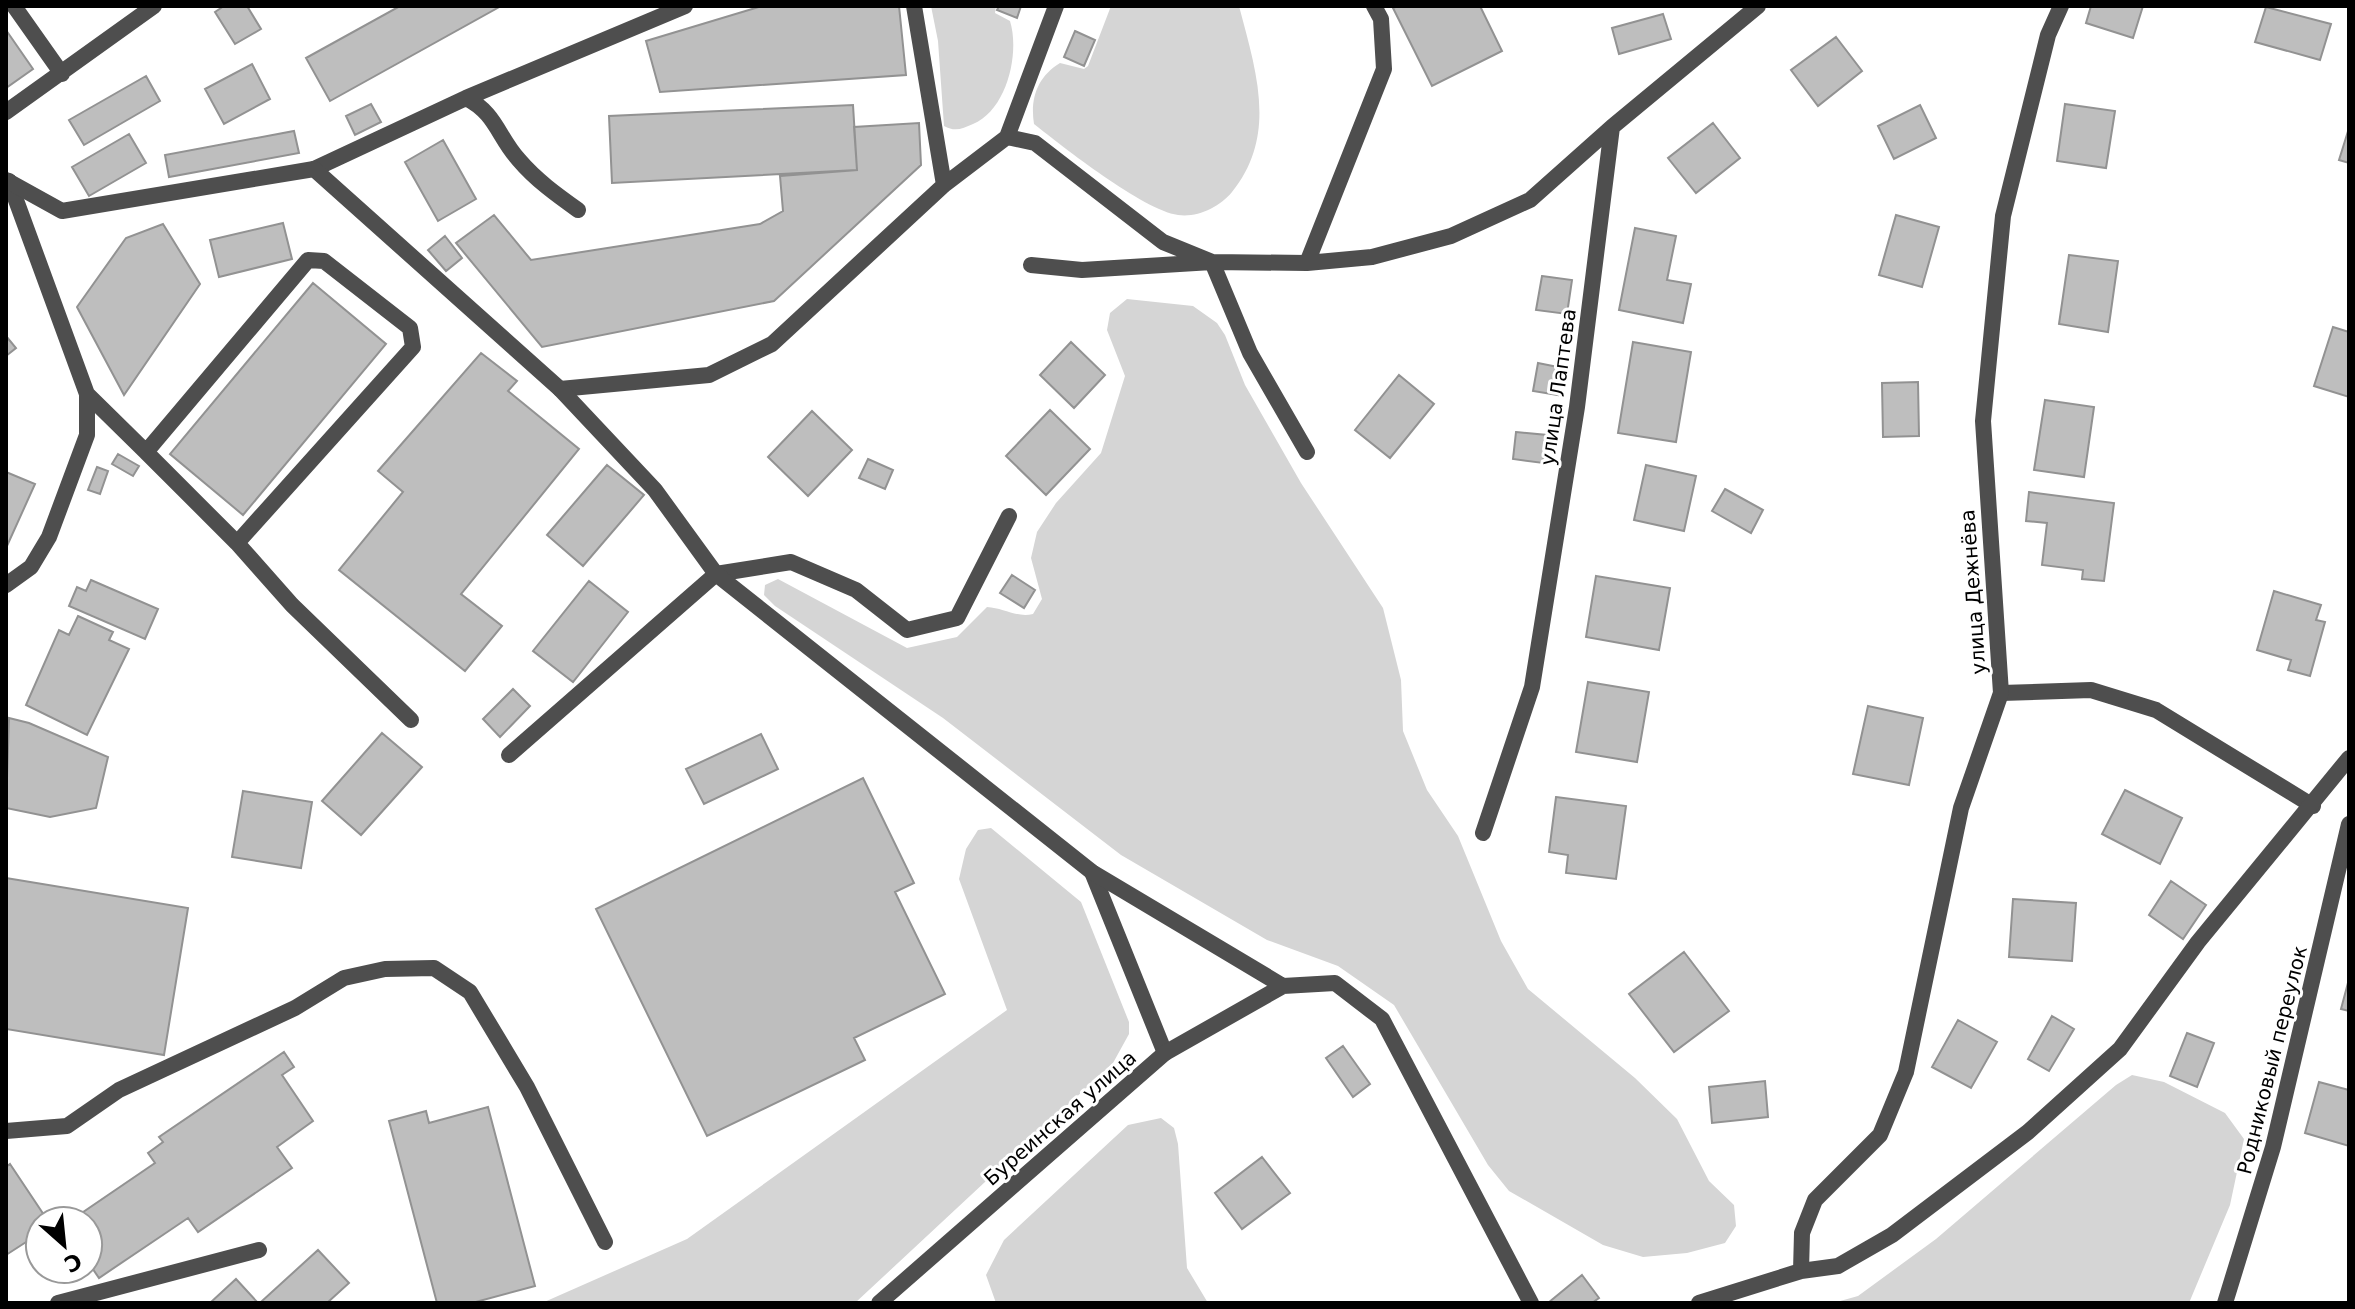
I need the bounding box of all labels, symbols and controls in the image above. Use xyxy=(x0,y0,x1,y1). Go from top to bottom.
street label: улица Лаптева xyxy=(1535,307,1581,467)
street label: улица Дежнёва xyxy=(1955,509,1991,675)
street label: Родниковый переулок xyxy=(2232,943,2312,1177)
street label: Буреинская улица xyxy=(979,1045,1141,1191)
north arrow xyxy=(24,1205,104,1285)
text: С xyxy=(60,1248,86,1277)

